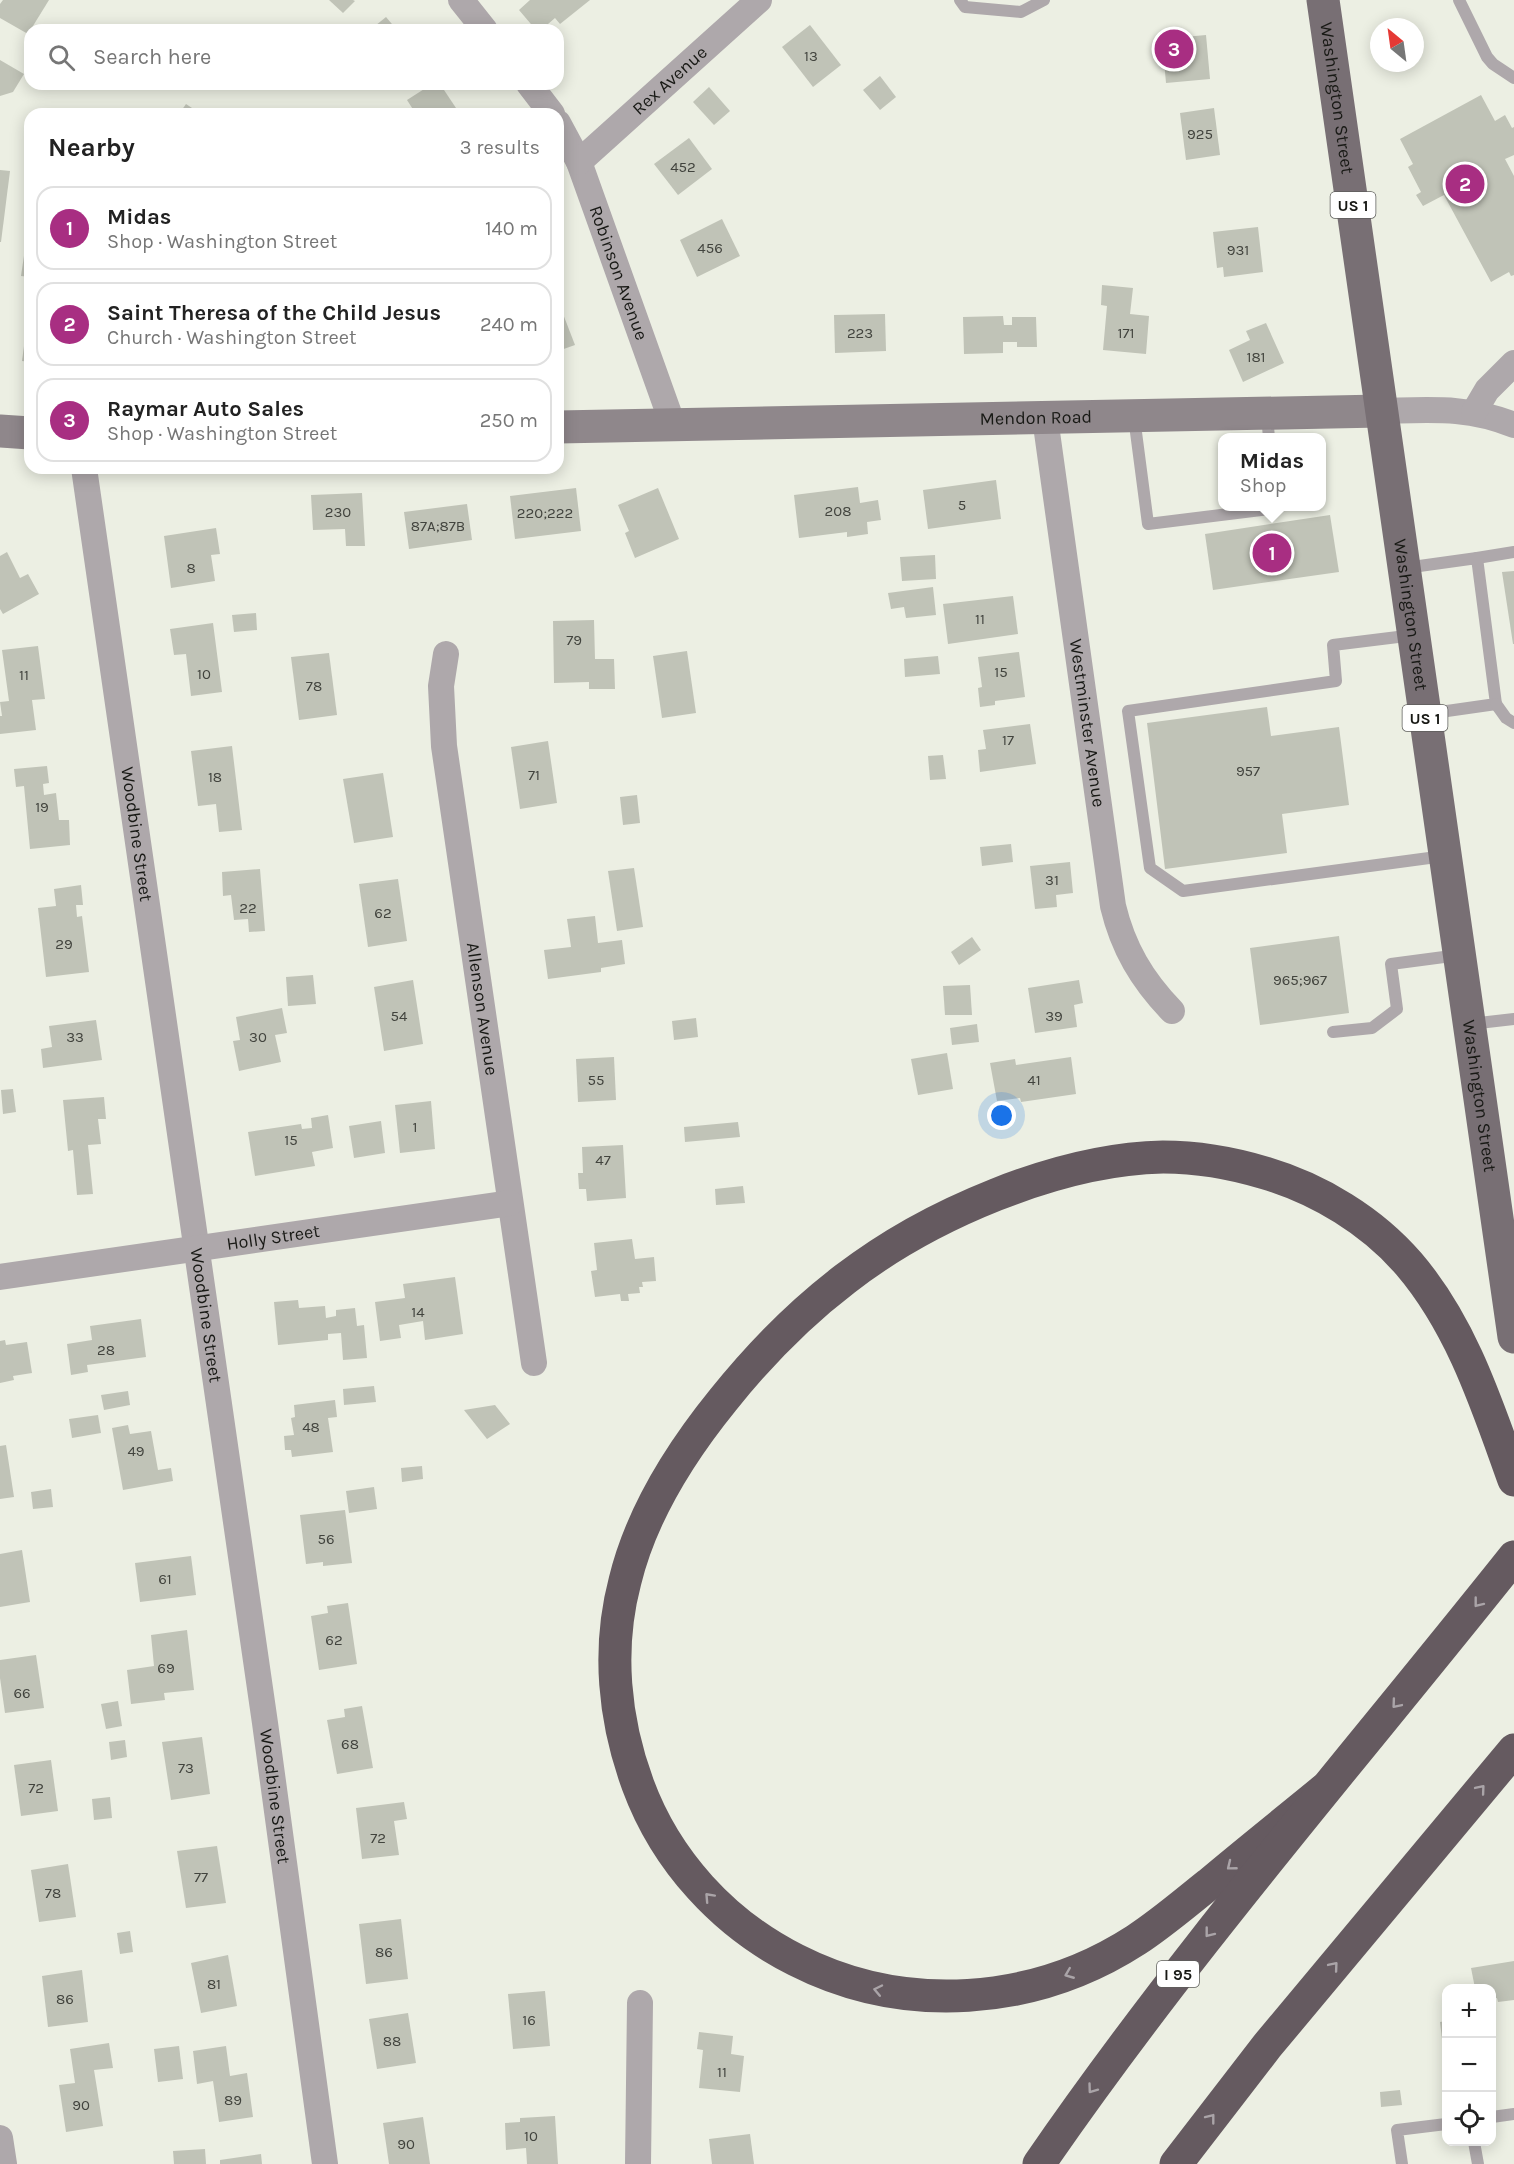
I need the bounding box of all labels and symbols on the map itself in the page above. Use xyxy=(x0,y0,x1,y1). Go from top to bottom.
north arrow xyxy=(1370,18,1424,72)
street label: Washington Street xyxy=(1315,20,1359,176)
pin: 3 xyxy=(1154,26,1194,72)
street label: Rex Avenue xyxy=(628,41,712,120)
house number: 13 xyxy=(804,47,818,65)
house number: 925 xyxy=(1187,125,1213,143)
house number: 452 xyxy=(670,158,696,176)
pin: 2 xyxy=(1446,162,1484,207)
road number: US 1 xyxy=(1330,192,1376,218)
street label: Robinson Avenue xyxy=(584,202,653,343)
house number: 456 xyxy=(697,239,723,257)
house number: 931 xyxy=(1227,241,1249,259)
house number: 223 xyxy=(847,324,873,342)
house number: 171 xyxy=(1118,324,1134,342)
house number: 181 xyxy=(1246,348,1266,366)
street label: Mendon Road xyxy=(979,406,1092,430)
house number: 5 xyxy=(958,496,966,514)
house number: 208 xyxy=(825,502,851,520)
house number: 230 xyxy=(325,503,351,521)
house number: 220;222 xyxy=(517,504,573,522)
house number: 87A;87B xyxy=(411,517,465,535)
pin: 1 xyxy=(1252,530,1292,576)
street label: Washington Street xyxy=(1389,537,1433,692)
house number: 8 xyxy=(186,559,196,577)
house number: 11 xyxy=(975,610,985,628)
house number: 79 xyxy=(566,631,582,649)
street label: Westminster Avenue xyxy=(1065,637,1110,809)
house number: 15 xyxy=(994,663,1008,681)
house number: 10 xyxy=(197,665,211,683)
house number: 11 xyxy=(19,666,29,684)
house number: 78 xyxy=(306,677,322,695)
road number: US 1 xyxy=(1402,705,1448,731)
house number: 17 xyxy=(1002,731,1014,749)
house number: 957 xyxy=(1236,762,1260,780)
street label: Woodbine Street xyxy=(116,765,157,903)
house number: 71 xyxy=(528,766,540,784)
house number: 18 xyxy=(208,768,222,786)
house number: 19 xyxy=(35,798,49,816)
house number: 31 xyxy=(1045,871,1059,889)
house number: 22 xyxy=(239,899,257,917)
house number: 62 xyxy=(374,904,392,922)
house number: 29 xyxy=(55,935,73,953)
street label: Allenson Avenue xyxy=(462,941,503,1077)
house number: 965;967 xyxy=(1273,971,1327,989)
house number: 54 xyxy=(391,1007,408,1025)
house number: 39 xyxy=(1045,1007,1063,1025)
street label: Washington Street xyxy=(1458,1018,1501,1174)
house number: 33 xyxy=(66,1028,84,1046)
house number: 30 xyxy=(249,1028,267,1046)
house number: 55 xyxy=(588,1071,604,1089)
house number: 41 xyxy=(1027,1071,1041,1089)
your location xyxy=(987,1101,1016,1130)
house number: 1 xyxy=(413,1118,417,1136)
house number: 15 xyxy=(284,1131,298,1149)
house number: 47 xyxy=(595,1151,611,1169)
street label: Holly Street xyxy=(225,1220,322,1255)
street label: Woodbine Street xyxy=(186,1246,227,1384)
house number: 14 xyxy=(411,1303,425,1321)
house number: 28 xyxy=(97,1341,115,1359)
house number: 48 xyxy=(302,1418,320,1436)
house number: 49 xyxy=(127,1442,145,1460)
house number: 56 xyxy=(317,1530,335,1548)
house number: 61 xyxy=(158,1570,172,1588)
one-way arrow xyxy=(1474,1596,1485,1607)
house number: 62 xyxy=(325,1631,343,1649)
house number: 69 xyxy=(157,1659,175,1677)
house number: 66 xyxy=(13,1684,31,1702)
one-way arrow xyxy=(1392,1697,1403,1708)
street label: Woodbine Street xyxy=(255,1728,295,1865)
house number: 68 xyxy=(341,1735,359,1753)
house number: 73 xyxy=(178,1759,194,1777)
house number: 72 xyxy=(28,1779,44,1797)
one-way arrow xyxy=(1474,1785,1485,1796)
house number: 72 xyxy=(370,1829,386,1847)
one-way arrow xyxy=(1226,1859,1237,1870)
house number: 77 xyxy=(194,1868,208,1886)
house number: 78 xyxy=(45,1884,61,1902)
one-way arrow xyxy=(706,1893,717,1904)
one-way arrow xyxy=(1206,1927,1217,1938)
house number: 86 xyxy=(375,1943,393,1961)
road number: I 95 xyxy=(1157,1961,1199,1987)
one-way arrow xyxy=(1327,1962,1338,1973)
one-way arrow xyxy=(1065,1967,1076,1979)
house number: 81 xyxy=(207,1975,221,1993)
one-way arrow xyxy=(873,1984,883,1997)
house number: 86 xyxy=(56,1990,74,2008)
house number: 16 xyxy=(522,2011,536,2029)
house number: 88 xyxy=(383,2032,401,2050)
house number: 11 xyxy=(717,2063,727,2081)
one-way arrow xyxy=(1088,2082,1099,2093)
house number: 89 xyxy=(224,2091,242,2109)
house number: 90 xyxy=(72,2096,90,2114)
one-way arrow xyxy=(1204,2113,1215,2124)
house number: 10 xyxy=(524,2127,538,2145)
house number: 90 xyxy=(397,2135,415,2153)

